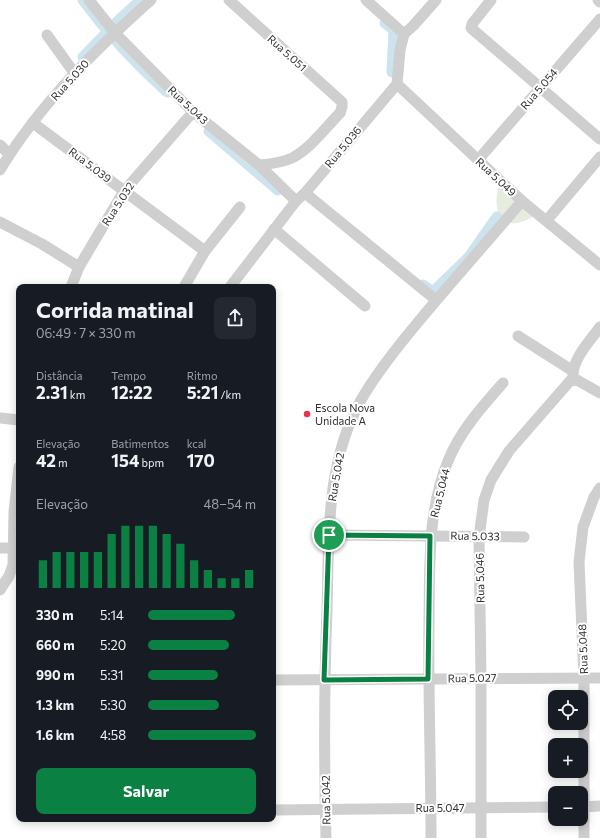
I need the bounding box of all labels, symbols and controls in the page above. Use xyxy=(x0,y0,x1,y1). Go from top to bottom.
street label: Rua 5.051 xyxy=(265,32,310,74)
street label: Rua 5.030 xyxy=(48,57,91,103)
street label: Rua 5.054 xyxy=(517,65,560,112)
street label: Rua 5.043 xyxy=(166,83,211,126)
street label: Rua 5.036 xyxy=(322,123,364,170)
street label: Rua 5.039 xyxy=(66,144,114,185)
street label: Rua 5.049 xyxy=(474,155,519,199)
street label: Rua 5.032 xyxy=(99,179,136,228)
text: Corrida matinal xyxy=(36,296,194,323)
button: share xyxy=(214,297,256,339)
text: 06:49 · 7 × 330 m xyxy=(36,325,136,341)
text: Distância xyxy=(36,369,82,382)
text: Tempo xyxy=(111,369,146,382)
text: Ritmo xyxy=(187,369,218,382)
text: 2.31 xyxy=(36,382,68,403)
text: 12:22 xyxy=(111,382,153,403)
text: 5:21 xyxy=(187,382,218,403)
text: km xyxy=(68,388,85,401)
text: /km xyxy=(218,388,241,401)
place label: Escola Nova Unidade A xyxy=(315,401,375,427)
marker: Escola Nova Unidade A xyxy=(302,409,312,419)
text: Elevação xyxy=(36,437,80,450)
text: Batimentos xyxy=(111,437,169,450)
text: kcal xyxy=(187,437,206,450)
text: 42 xyxy=(36,450,56,471)
text: 154 xyxy=(111,450,139,471)
text: 170 xyxy=(187,450,215,471)
street label: Rua 5.042 xyxy=(325,451,346,502)
text: m xyxy=(56,456,68,469)
text: bpm xyxy=(139,456,164,469)
street label: Rua 5.044 xyxy=(427,467,452,519)
text: Elevação xyxy=(36,496,88,512)
text: 48–54 m xyxy=(204,496,256,512)
pin xyxy=(312,518,346,552)
icon: arrive xyxy=(318,524,340,546)
street label: Rua 5.033 xyxy=(450,529,500,542)
street label: Rua 5.046 xyxy=(473,552,486,603)
text: 330 m xyxy=(36,607,74,623)
text: 5:14 xyxy=(100,607,124,623)
street label: Rua 5.048 xyxy=(575,623,590,674)
text: 660 m xyxy=(36,637,75,653)
text: 5:20 xyxy=(100,637,126,653)
text: 990 m xyxy=(36,667,75,683)
text: 5:31 xyxy=(100,667,124,683)
street label: Rua 5.027 xyxy=(447,671,497,684)
map controls xyxy=(548,690,588,826)
button: locate xyxy=(548,690,588,730)
text: 1.3 km xyxy=(36,697,74,713)
text: 5:30 xyxy=(100,697,126,713)
text: 1.6 km xyxy=(36,727,74,743)
text: 4:58 xyxy=(100,727,126,743)
button: + xyxy=(548,738,588,778)
button: Salvar xyxy=(36,768,256,814)
street label: Rua 5.042 xyxy=(319,775,332,825)
button: − xyxy=(548,786,588,826)
street label: Rua 5.047 xyxy=(415,801,465,814)

